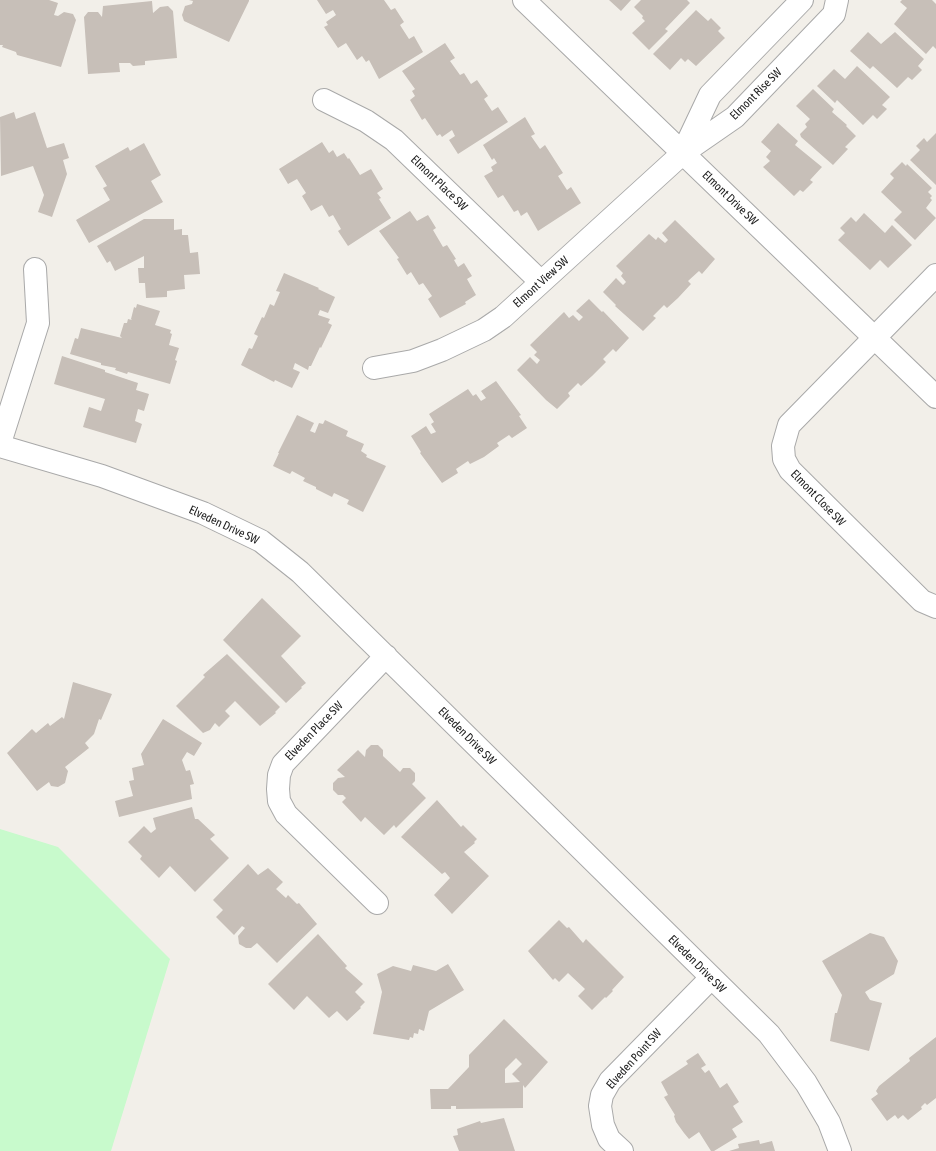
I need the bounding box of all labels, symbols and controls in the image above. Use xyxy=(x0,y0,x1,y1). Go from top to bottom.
street label: Elmont Rise SW xyxy=(727,65,785,123)
street label: Elmont Place SW xyxy=(408,152,470,214)
street label: Elmont Drive SW xyxy=(699,168,761,228)
street label: Elmont View SW xyxy=(510,253,572,311)
street label: Elmont Close SW xyxy=(788,467,848,529)
street label: Elveden Drive SW xyxy=(187,502,261,548)
street label: Elveden Place SW xyxy=(282,698,346,764)
street label: Elveden Drive SW xyxy=(435,704,499,768)
street label: Elveden Drive SW xyxy=(665,932,729,996)
street label: Elveden Point SW xyxy=(603,1026,665,1092)

